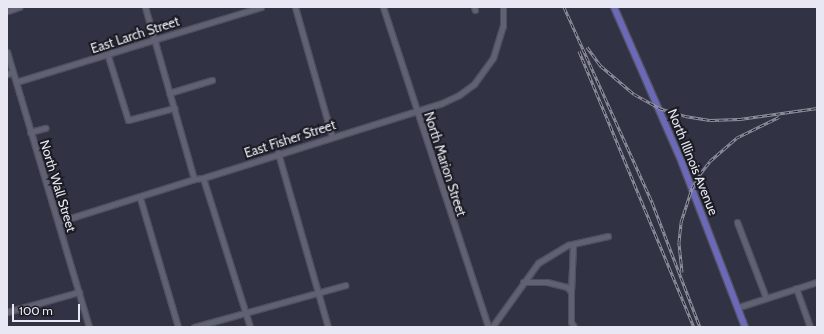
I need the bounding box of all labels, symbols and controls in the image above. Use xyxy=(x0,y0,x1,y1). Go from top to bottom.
street label: East Larch Street xyxy=(89,13,181,57)
street label: North Illinois Avenue xyxy=(665,107,721,217)
street label: North Marion Street xyxy=(421,110,469,218)
street label: East Fisher Street xyxy=(242,117,338,161)
street label: North Wall Street xyxy=(37,138,79,234)
scale bar xyxy=(14,296,82,322)
text: 100 m xyxy=(19,303,53,318)

